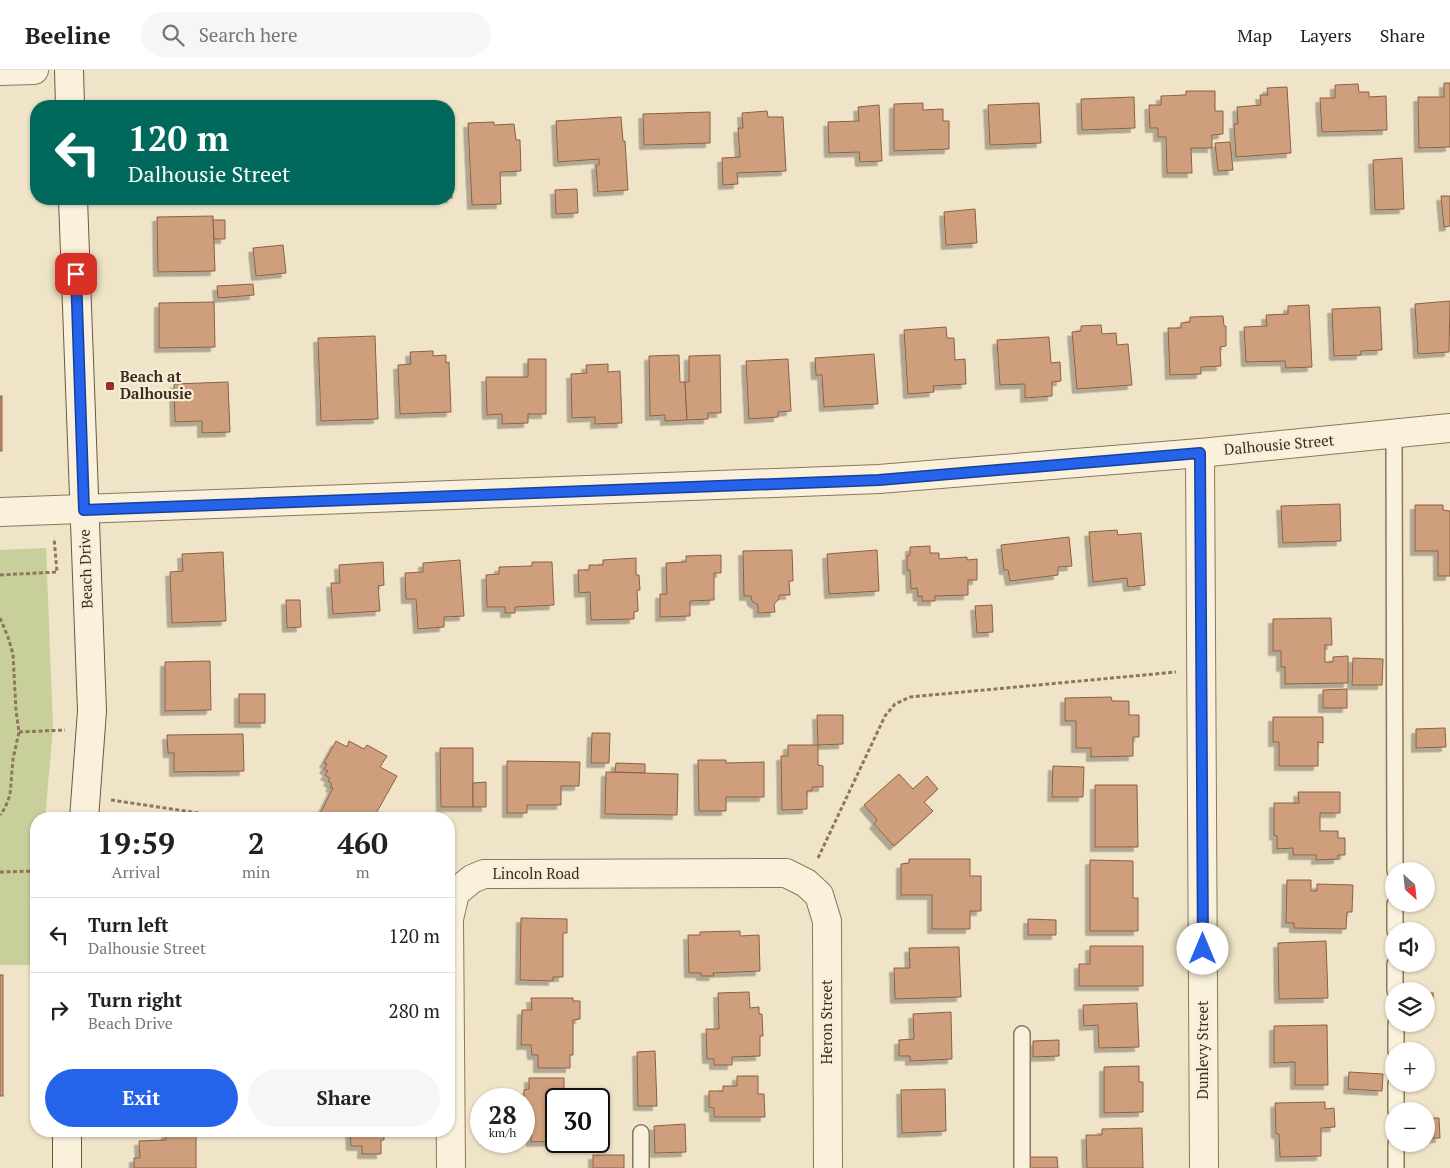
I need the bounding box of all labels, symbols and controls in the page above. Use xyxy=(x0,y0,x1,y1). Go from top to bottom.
search box xyxy=(141,12,491,57)
text: Beeline xyxy=(25,19,111,51)
icon: search xyxy=(159,21,187,49)
text: Search here xyxy=(199,22,297,47)
text: Map xyxy=(1237,23,1272,47)
text: Layers xyxy=(1300,23,1352,47)
text: Share xyxy=(1380,23,1425,47)
text: 120 m xyxy=(128,115,229,161)
icon: left xyxy=(45,120,110,185)
text: Dalhousie Street xyxy=(128,159,290,188)
pin xyxy=(55,253,97,295)
icon: arrive xyxy=(62,260,90,288)
place label: Beach at Dalhousie xyxy=(120,366,192,403)
marker: Beach at Dalhousie xyxy=(104,380,116,392)
street label: Dalhousie Street xyxy=(1223,429,1335,459)
street label: Beach Drive xyxy=(74,529,96,609)
text: 19:59 xyxy=(97,823,175,863)
text: 2 xyxy=(248,823,265,863)
text: 460 xyxy=(337,823,388,863)
text: Arrival xyxy=(111,861,161,883)
text: min xyxy=(242,861,270,883)
text: m xyxy=(356,861,369,883)
north arrow xyxy=(1385,862,1435,912)
map controls xyxy=(1385,862,1435,1152)
street label: Lincoln Road xyxy=(492,863,580,883)
text: Turn left xyxy=(88,912,169,937)
icon: left xyxy=(45,921,73,949)
position arrow xyxy=(1176,922,1228,974)
button: sound xyxy=(1385,922,1435,972)
text: 120 m xyxy=(389,923,440,948)
text: Dalhousie Street xyxy=(88,937,206,959)
street label: Heron Street xyxy=(816,979,836,1065)
button: layers xyxy=(1385,982,1435,1032)
text: Turn right xyxy=(88,987,182,1012)
icon: right xyxy=(45,996,73,1024)
text: 280 m xyxy=(389,998,440,1023)
street label: Dunlevy Street xyxy=(1192,1000,1212,1100)
text: Beach Drive xyxy=(88,1012,173,1034)
button: + xyxy=(1385,1042,1435,1092)
button: Exit xyxy=(45,1069,238,1127)
button: Share xyxy=(248,1069,440,1127)
speed limit sign: 30 xyxy=(545,1088,610,1153)
text: 28 xyxy=(488,1098,517,1131)
button: − xyxy=(1385,1102,1435,1152)
text: km/h xyxy=(489,1125,516,1140)

